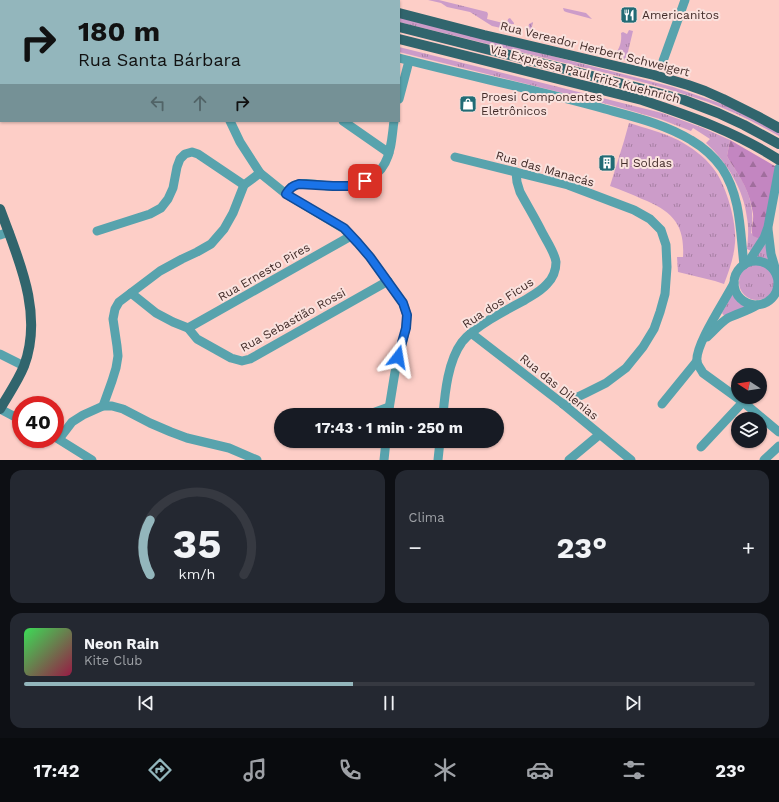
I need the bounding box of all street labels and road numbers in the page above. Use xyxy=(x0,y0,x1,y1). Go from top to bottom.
street label: Rua Vereador Herbert Schweigert xyxy=(499,19,691,79)
street label: Via Expressa Paul Fritz Kuehnrich xyxy=(488,42,682,106)
street label: Rua das Manacás xyxy=(494,148,596,190)
street label: Rua Ernesto Pires xyxy=(216,240,312,304)
street label: Rua dos Ficus xyxy=(460,275,536,331)
street label: Rua Sebastião Rossi xyxy=(238,285,348,355)
street label: Rua das Dilenias xyxy=(517,351,601,423)

